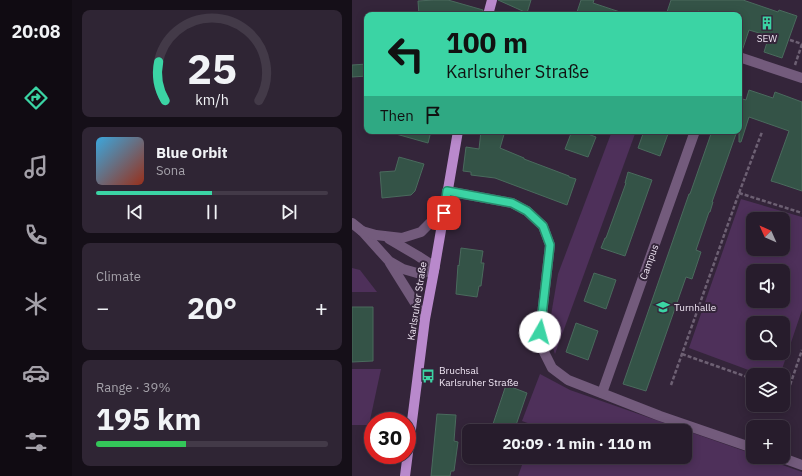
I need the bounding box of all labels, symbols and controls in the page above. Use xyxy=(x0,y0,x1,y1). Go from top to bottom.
building icon: SEW xyxy=(759,15,775,31)
text: 20:08 xyxy=(11,20,61,43)
text: 100 m xyxy=(446,24,528,61)
icon: left xyxy=(380,28,432,80)
place label: SEW xyxy=(757,32,777,45)
text: 25 xyxy=(187,41,237,95)
text: Karlsruher Straße xyxy=(446,60,589,83)
icon: directions xyxy=(22,84,50,112)
text: km/h xyxy=(195,90,229,109)
icon: arrive xyxy=(422,104,444,126)
text: Then xyxy=(380,106,414,125)
text: Blue Orbit xyxy=(156,143,227,162)
icon: music xyxy=(22,153,50,181)
text: Sona xyxy=(156,162,185,179)
pin xyxy=(427,196,461,230)
icon: previous xyxy=(124,201,146,223)
icon: pause xyxy=(201,201,223,223)
icon: next xyxy=(278,201,300,223)
icon: arrive xyxy=(433,202,455,224)
north arrow xyxy=(746,212,790,256)
map controls xyxy=(746,212,790,464)
icon: phone xyxy=(22,221,50,249)
street label: Campus xyxy=(637,242,661,281)
street label: Karlsruher Straße xyxy=(404,260,430,341)
button: sound xyxy=(746,264,790,308)
text: Climate xyxy=(96,268,141,285)
text: 20° xyxy=(187,288,237,327)
icon: climate xyxy=(22,290,50,318)
text: − xyxy=(96,293,109,322)
text: + xyxy=(315,293,328,322)
school or university icon: Turnhalle xyxy=(655,299,671,315)
place label: Turnhalle xyxy=(674,301,717,314)
position arrow xyxy=(519,311,561,353)
button: search xyxy=(746,316,790,360)
icon: car xyxy=(22,359,50,387)
place label: Bruchsal Karlsruher Straße xyxy=(439,364,519,389)
bus stop icon: Bruchsal Karlsruher Straße xyxy=(420,368,436,384)
button: layers xyxy=(746,368,790,412)
text: Range · 39% xyxy=(96,379,170,396)
text: 195 km xyxy=(96,399,201,438)
speed limit sign: 30 xyxy=(364,412,416,464)
button: + xyxy=(746,420,790,464)
icon: filters xyxy=(22,428,50,456)
text: 20:09 · 1 min · 110 m xyxy=(503,434,651,453)

